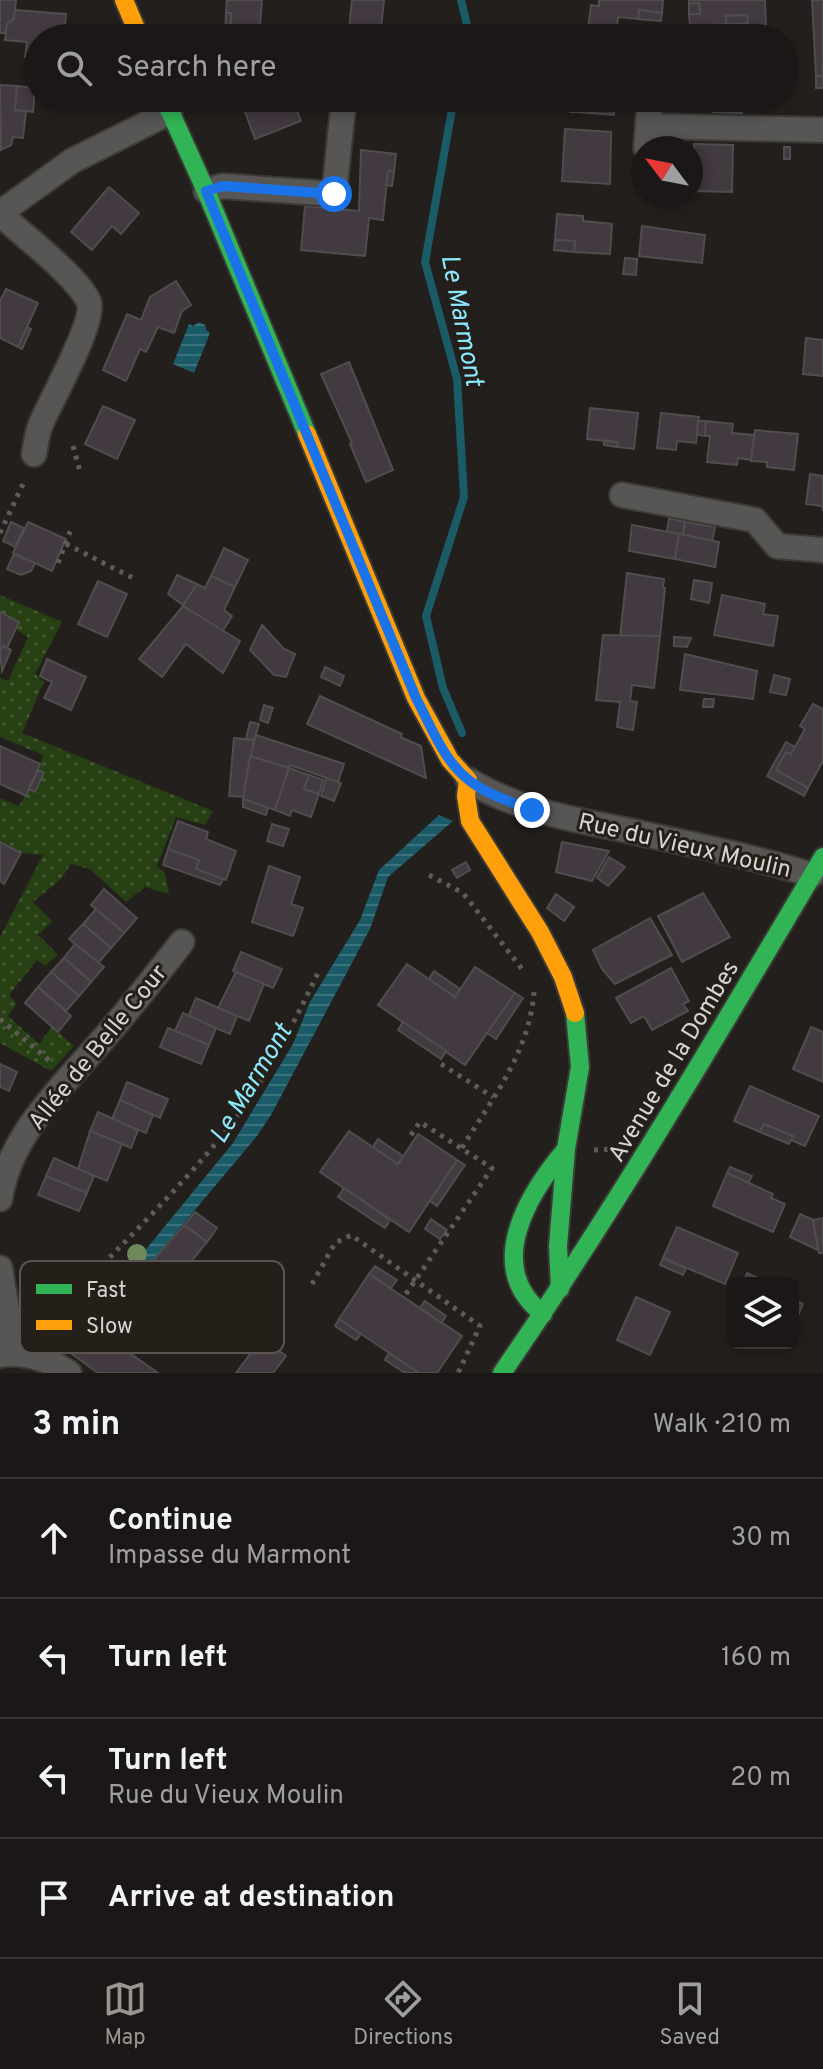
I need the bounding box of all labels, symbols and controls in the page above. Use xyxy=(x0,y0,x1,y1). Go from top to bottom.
search box xyxy=(24,24,799,112)
icon: search xyxy=(52,46,96,90)
text: Search here xyxy=(116,50,276,87)
north arrow xyxy=(631,136,703,208)
route start xyxy=(316,176,352,212)
water label: Le Marmont xyxy=(432,252,490,391)
route end xyxy=(514,792,550,828)
street label: Rue du Vieux Moulin xyxy=(575,808,794,886)
street label: Avenue de la Dombes xyxy=(603,956,747,1168)
street label: Allée de Belle Cour xyxy=(23,959,175,1137)
water label: Le Marmont xyxy=(204,1017,302,1150)
legend xyxy=(20,1261,284,1353)
map controls xyxy=(727,1277,799,1349)
button: layers xyxy=(727,1277,799,1349)
text: Fast xyxy=(86,1278,127,1305)
text: Slow xyxy=(86,1314,133,1341)
text: 3 min xyxy=(32,1404,120,1447)
text: Walk · 210 m xyxy=(653,1409,791,1442)
text: Continue xyxy=(108,1503,233,1540)
icon: ahead xyxy=(32,1516,76,1560)
text: 30 m xyxy=(731,1522,791,1555)
text: Impasse du Marmont xyxy=(108,1540,351,1573)
icon: left xyxy=(32,1636,76,1680)
text: Turn left xyxy=(108,1640,228,1677)
text: 160 m xyxy=(721,1642,791,1675)
text: Turn left xyxy=(108,1743,228,1780)
icon: left xyxy=(32,1756,76,1800)
text: 20 m xyxy=(730,1762,791,1795)
text: Rue du Vieux Moulin xyxy=(108,1780,344,1813)
icon: arrive xyxy=(32,1876,76,1920)
text: Arrive at destination xyxy=(108,1880,394,1917)
tab: Map xyxy=(103,1977,147,2052)
tab: Directions xyxy=(353,1977,453,2052)
tab: Saved xyxy=(659,1977,720,2052)

